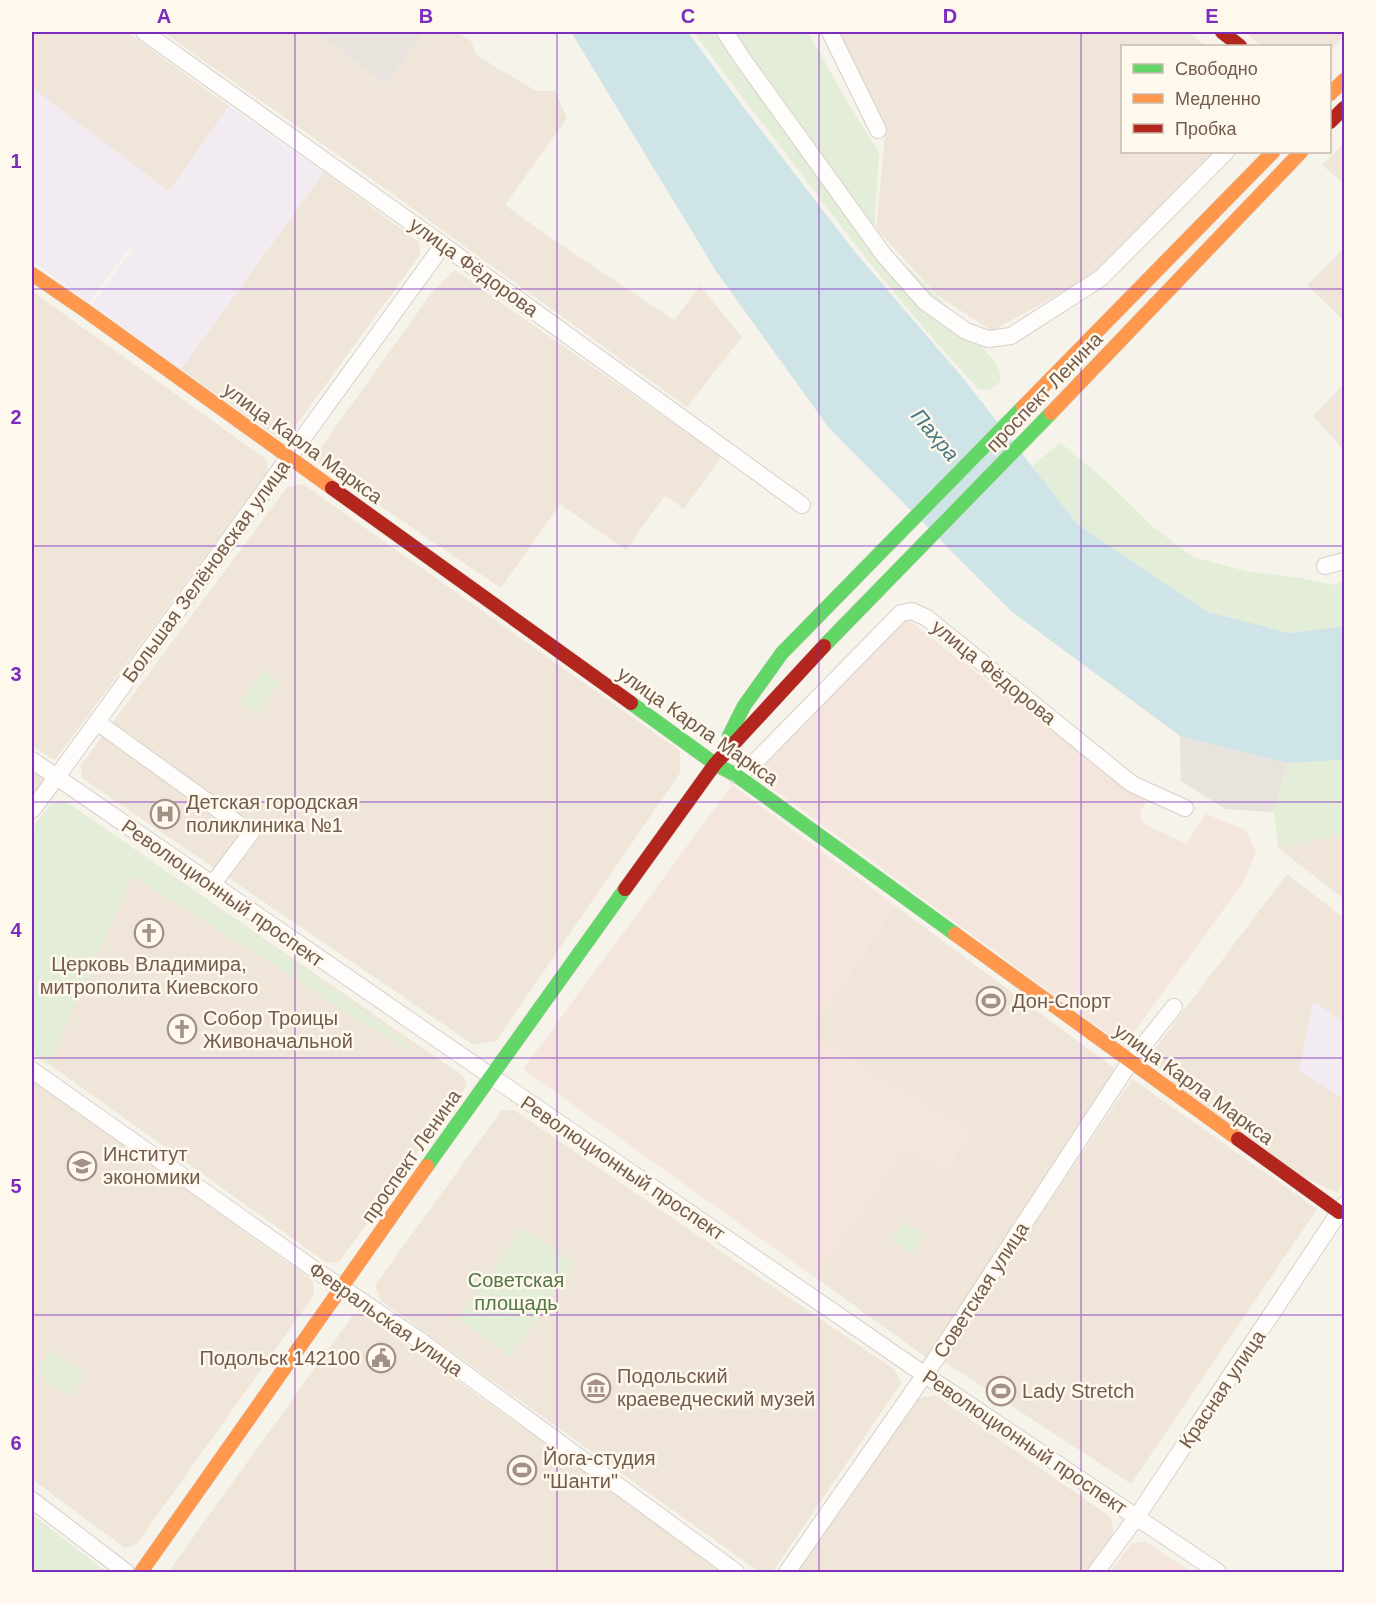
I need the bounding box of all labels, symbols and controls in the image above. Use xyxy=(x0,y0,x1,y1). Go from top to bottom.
text: A xyxy=(157,5,171,27)
text: B xyxy=(419,5,433,27)
text: C xyxy=(681,5,695,27)
text: D xyxy=(943,5,957,27)
text: E xyxy=(1205,5,1219,27)
legend xyxy=(1121,45,1331,153)
text: Свободно xyxy=(1175,59,1258,79)
text: Медленно xyxy=(1175,89,1261,109)
text: Пробка xyxy=(1175,119,1238,139)
text: 1 xyxy=(10,150,22,172)
street label: улица Фёдорова xyxy=(405,213,543,322)
street label: проспект Ленина xyxy=(981,327,1107,456)
street label: улица Карла Маркса xyxy=(219,378,388,509)
water label: Пахра xyxy=(907,404,964,465)
text: 2 xyxy=(10,406,22,428)
street label: Большая Зелёновская улица xyxy=(118,455,294,686)
street label: улица Фёдорова xyxy=(927,615,1061,729)
street label: улица Карла Маркса xyxy=(613,662,783,790)
text: 3 xyxy=(10,663,22,685)
place label: Детская городская поликлиника №1 xyxy=(186,791,358,836)
hospital icon: Детская городская поликлиника №1 xyxy=(149,798,181,830)
street label: Революционный проспект xyxy=(118,815,328,971)
church icon: Церковь Владимира, митрополита Киевского xyxy=(133,917,165,949)
text: 4 xyxy=(10,919,22,941)
place label: Церковь Владимира, митрополита Киевского xyxy=(40,953,258,998)
sports icon: Дон-Спорт xyxy=(975,985,1007,1017)
place label: Дон-Спорт xyxy=(1012,990,1111,1012)
place label: Собор Троицы Живоначальной xyxy=(203,1007,353,1052)
church icon: Собор Троицы Живоначальной xyxy=(166,1013,198,1045)
street label: улица Карла Маркса xyxy=(1110,1019,1279,1150)
street label: проспект Ленина xyxy=(357,1085,466,1227)
street label: Революционный проспект xyxy=(517,1091,729,1245)
place label: Институт экономики xyxy=(103,1143,200,1188)
school or university icon: Институт экономики xyxy=(66,1150,98,1182)
text: 5 xyxy=(10,1175,22,1197)
street label: Советская улица xyxy=(929,1217,1033,1362)
street label: Февральская улица xyxy=(305,1258,468,1381)
park label: Советская площадь xyxy=(468,1269,564,1314)
street label: Красная улица xyxy=(1174,1325,1270,1452)
public building icon: Подольск 142100 xyxy=(365,1342,397,1374)
place label: Подольск 142100 xyxy=(199,1347,360,1369)
place label: Подольский краеведческий музей xyxy=(617,1365,815,1410)
street label: Революционный проспект xyxy=(919,1365,1131,1519)
museum icon: Подольский краеведческий музей xyxy=(580,1372,612,1404)
sports icon: Lady Stretch xyxy=(985,1375,1017,1407)
place label: Lady Stretch xyxy=(1022,1380,1134,1402)
text: 6 xyxy=(10,1432,22,1454)
place label: Йога-студия "Шанти" xyxy=(543,1446,656,1492)
sports icon: Йога-студия "Шанти" xyxy=(506,1454,538,1486)

